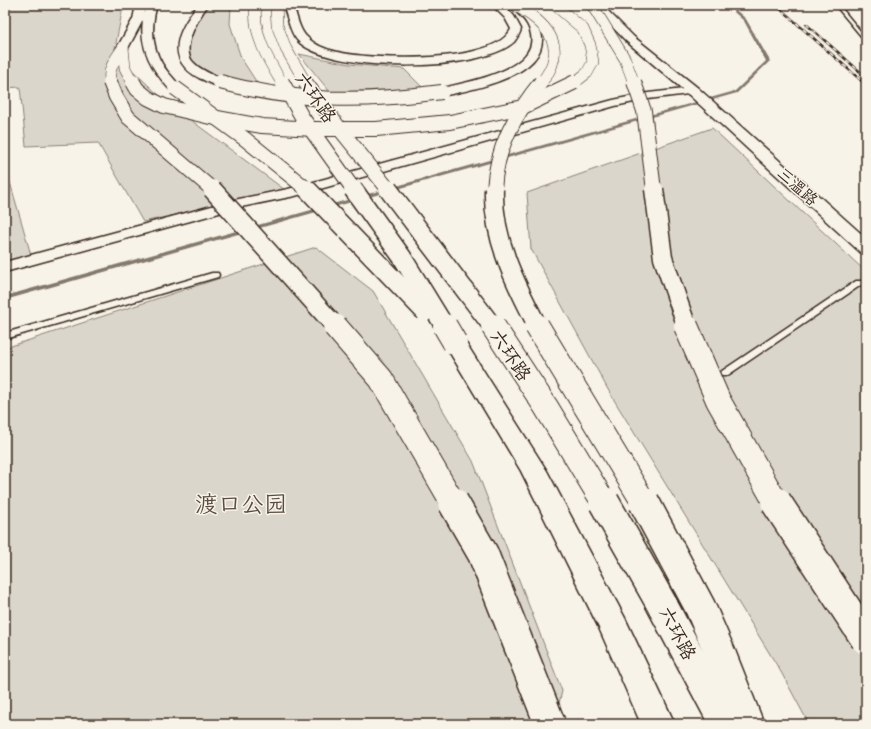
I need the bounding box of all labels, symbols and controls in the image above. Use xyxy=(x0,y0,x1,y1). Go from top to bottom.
street label: 六环路 xyxy=(289,67,341,128)
street label: 三温路 xyxy=(773,163,822,210)
street label: 六环路 xyxy=(484,325,536,386)
park label: 渡口公园 xyxy=(195,490,287,519)
street label: 六环路 xyxy=(653,603,701,664)

